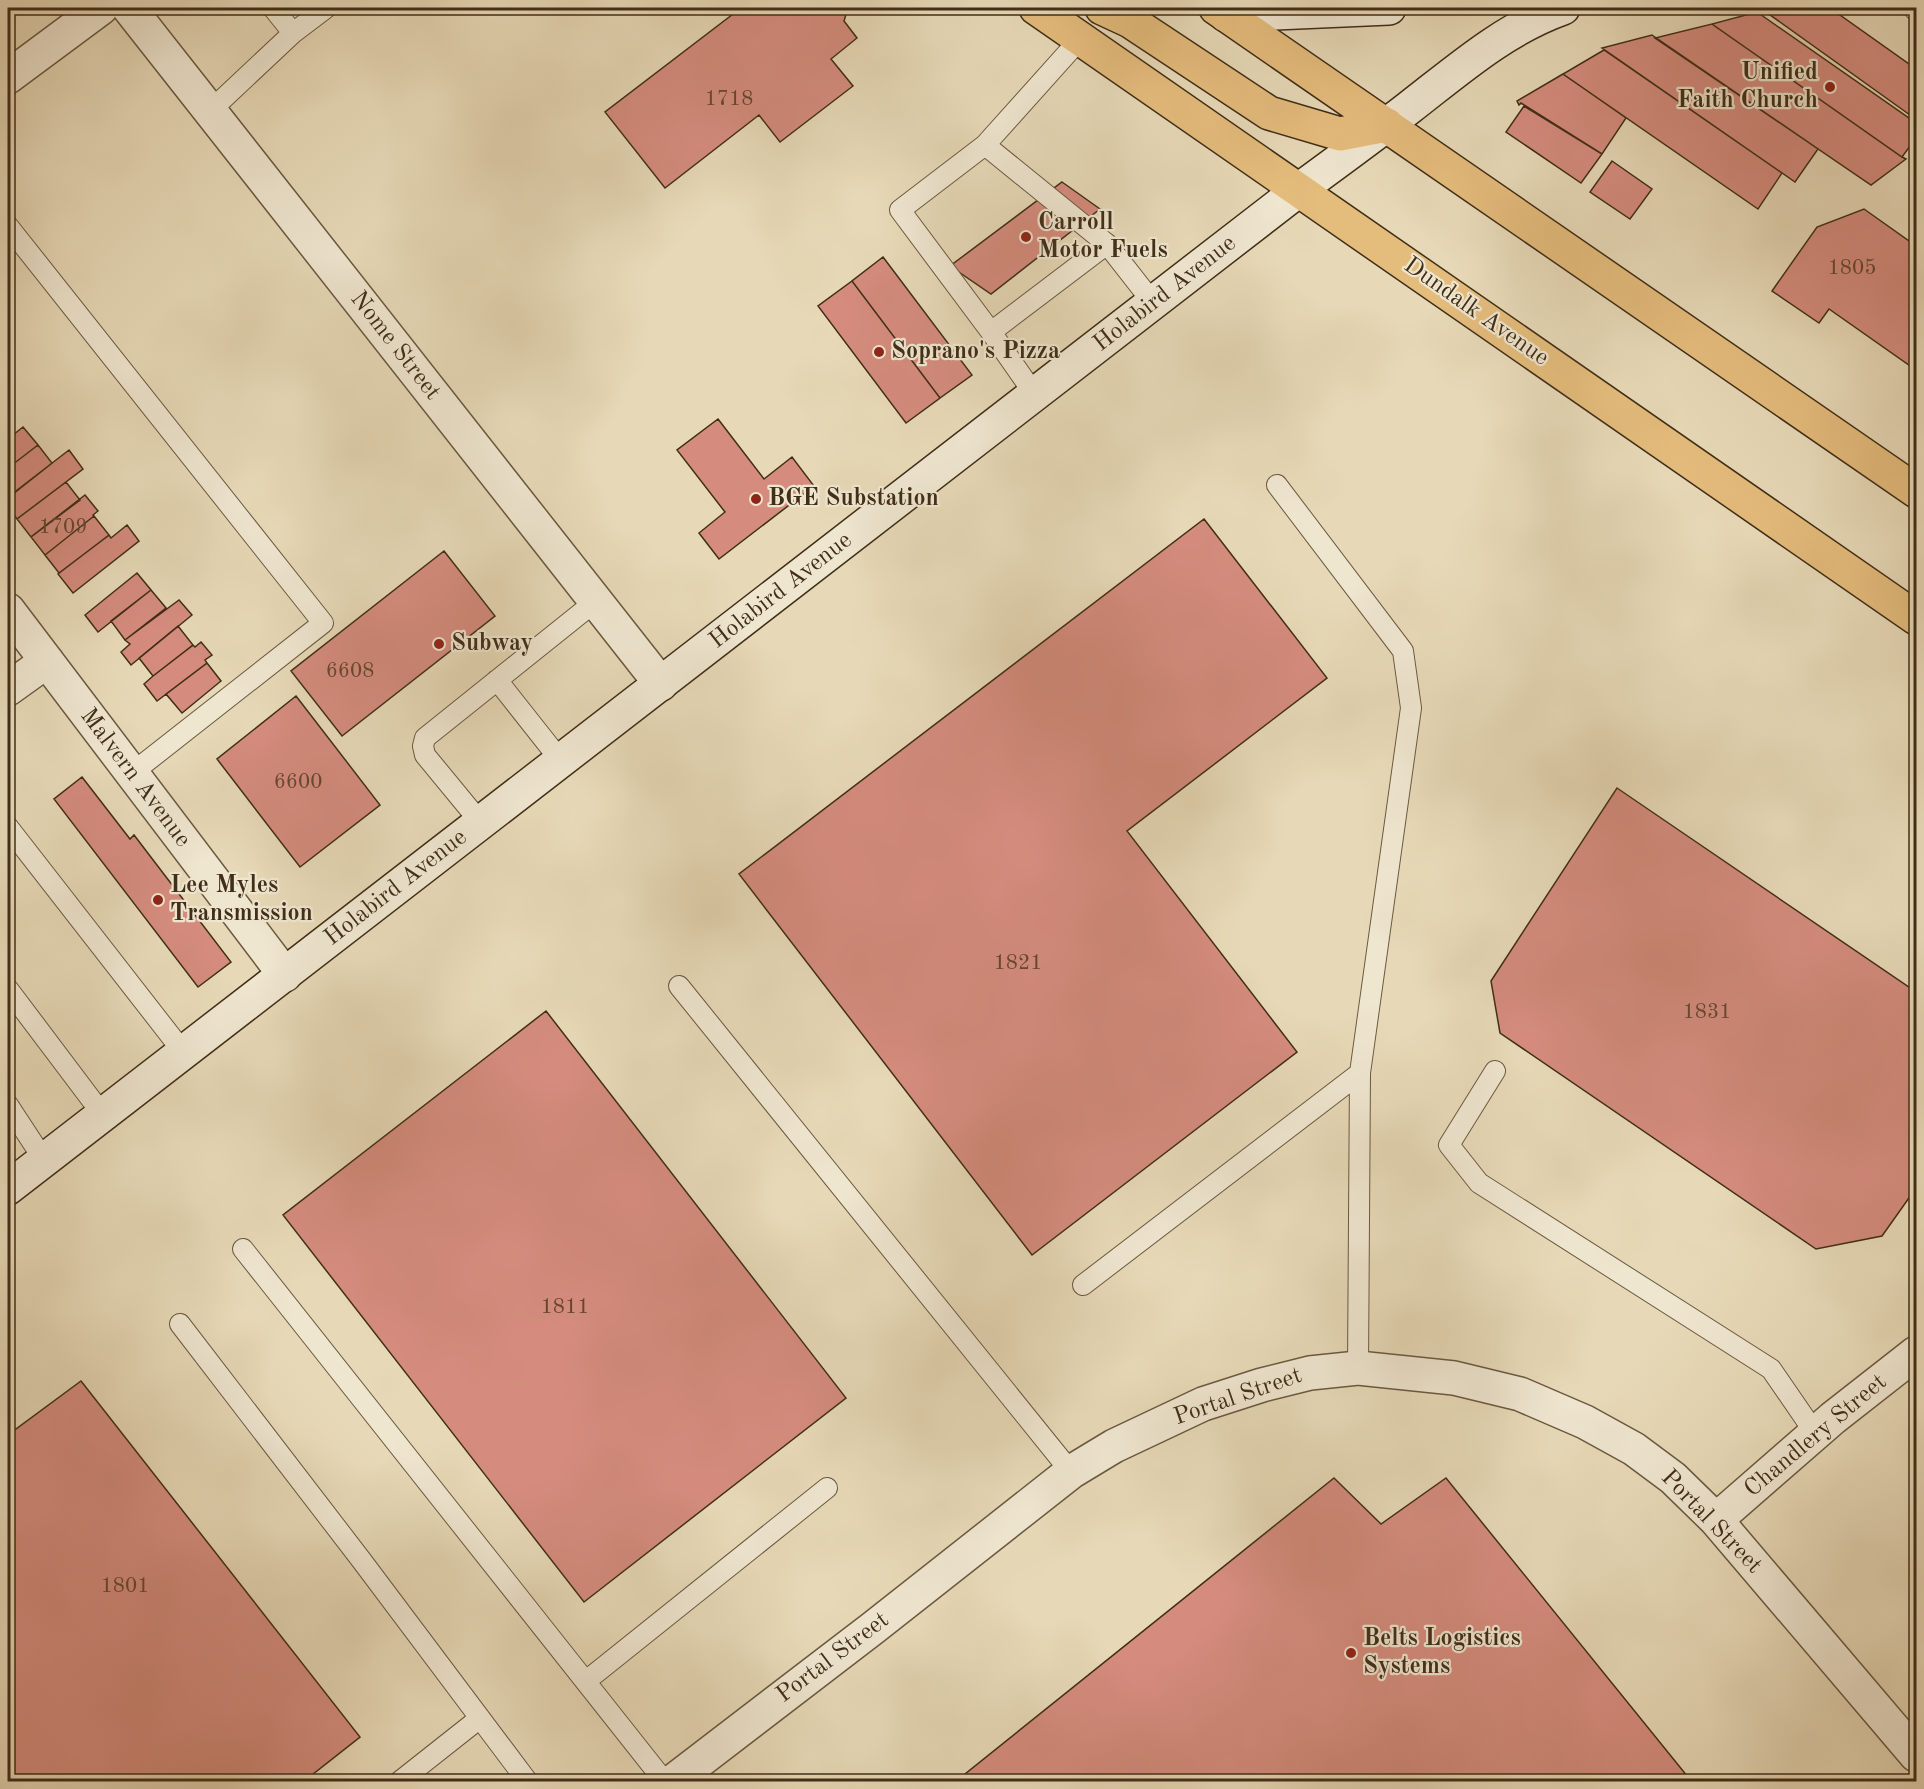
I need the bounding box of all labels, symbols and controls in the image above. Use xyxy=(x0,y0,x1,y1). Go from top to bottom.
place label: Unified Faith Church xyxy=(1677,61,1818,113)
marker: Unified Faith Church xyxy=(1823,80,1837,94)
house number: 1718 xyxy=(705,89,753,110)
place label: Carroll Motor Fuels xyxy=(1038,211,1168,263)
marker: Carroll Motor Fuels xyxy=(1019,230,1033,244)
street label: Holabird Avenue xyxy=(1089,231,1241,357)
street label: Dundalk Avenue xyxy=(1399,253,1553,371)
house number: 1805 xyxy=(1828,258,1876,279)
street label: Nome Street xyxy=(345,287,445,405)
place label: Soprano's Pizza xyxy=(891,340,1060,364)
marker: Soprano's Pizza xyxy=(872,345,886,359)
place label: BGE Substation xyxy=(768,487,939,511)
marker: BGE Substation xyxy=(749,492,763,506)
house number: 1709 xyxy=(39,517,87,538)
street label: Holabird Avenue xyxy=(705,528,857,654)
place label: Subway xyxy=(451,632,533,656)
marker: Subway xyxy=(432,637,446,651)
house number: 6608 xyxy=(326,661,374,682)
street label: Malvern Avenue xyxy=(75,704,195,852)
house number: 6600 xyxy=(274,772,322,793)
street label: Holabird Avenue xyxy=(320,825,472,951)
place label: Lee Myles Transmission xyxy=(170,874,313,926)
marker: Lee Myles Transmission xyxy=(151,893,165,907)
house number: 1821 xyxy=(994,953,1042,974)
house number: 1831 xyxy=(1683,1002,1731,1023)
house number: 1811 xyxy=(541,1297,589,1318)
street label: Portal Street xyxy=(1171,1364,1305,1430)
street label: Chandlery Street xyxy=(1741,1370,1891,1502)
street label: Portal Street xyxy=(1656,1466,1766,1578)
house number: 1801 xyxy=(101,1576,149,1597)
street label: Portal Street xyxy=(772,1608,894,1708)
place label: Belts Logistics Systems xyxy=(1363,1627,1521,1679)
marker: Belts Logistics Systems xyxy=(1344,1646,1358,1660)

